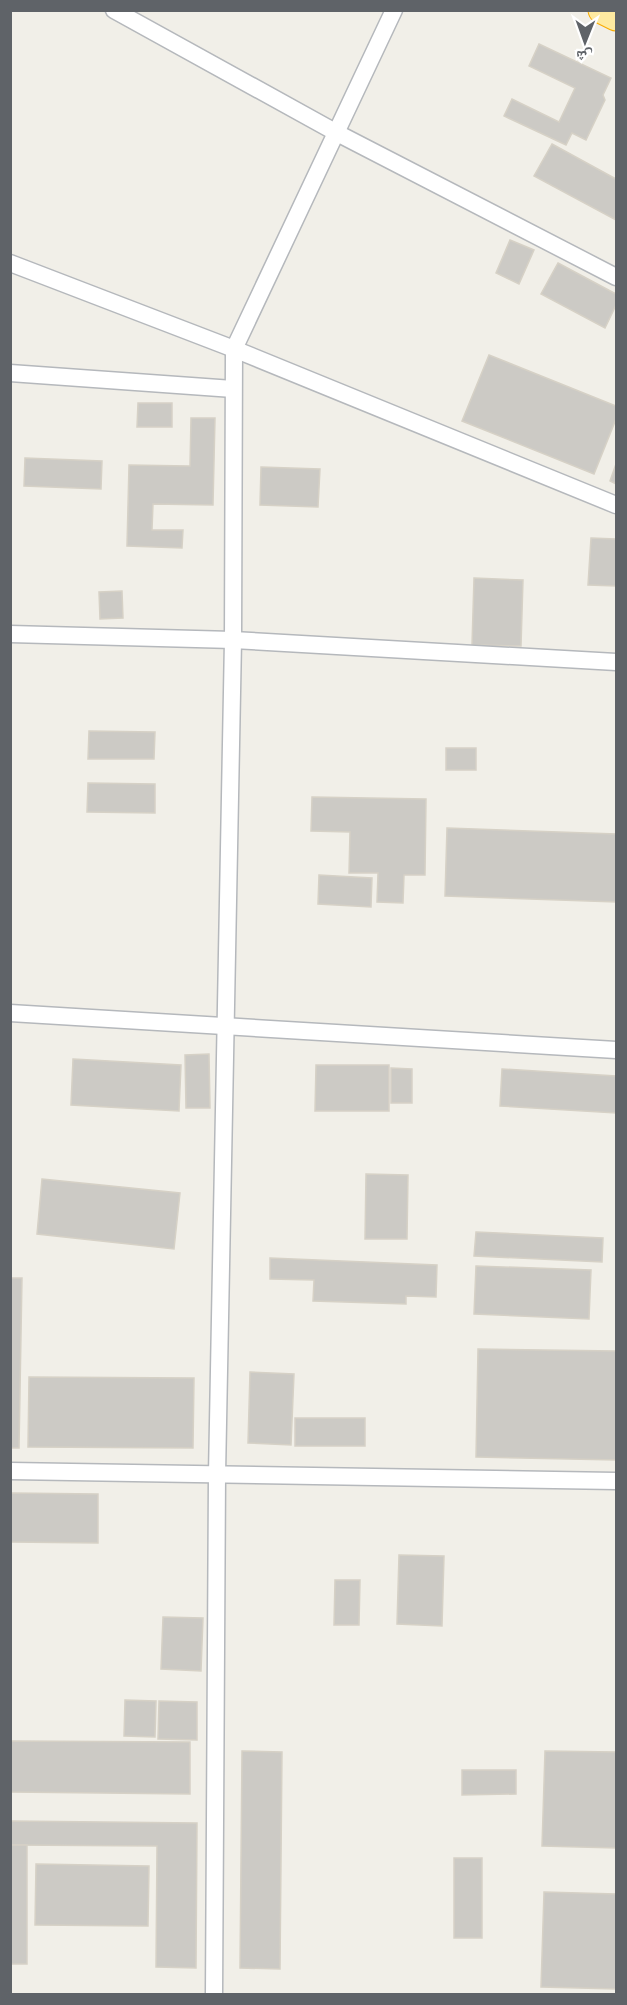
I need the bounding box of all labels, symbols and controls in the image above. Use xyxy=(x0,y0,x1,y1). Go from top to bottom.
north arrow xyxy=(555,12,615,72)
text: ش xyxy=(576,47,593,67)

